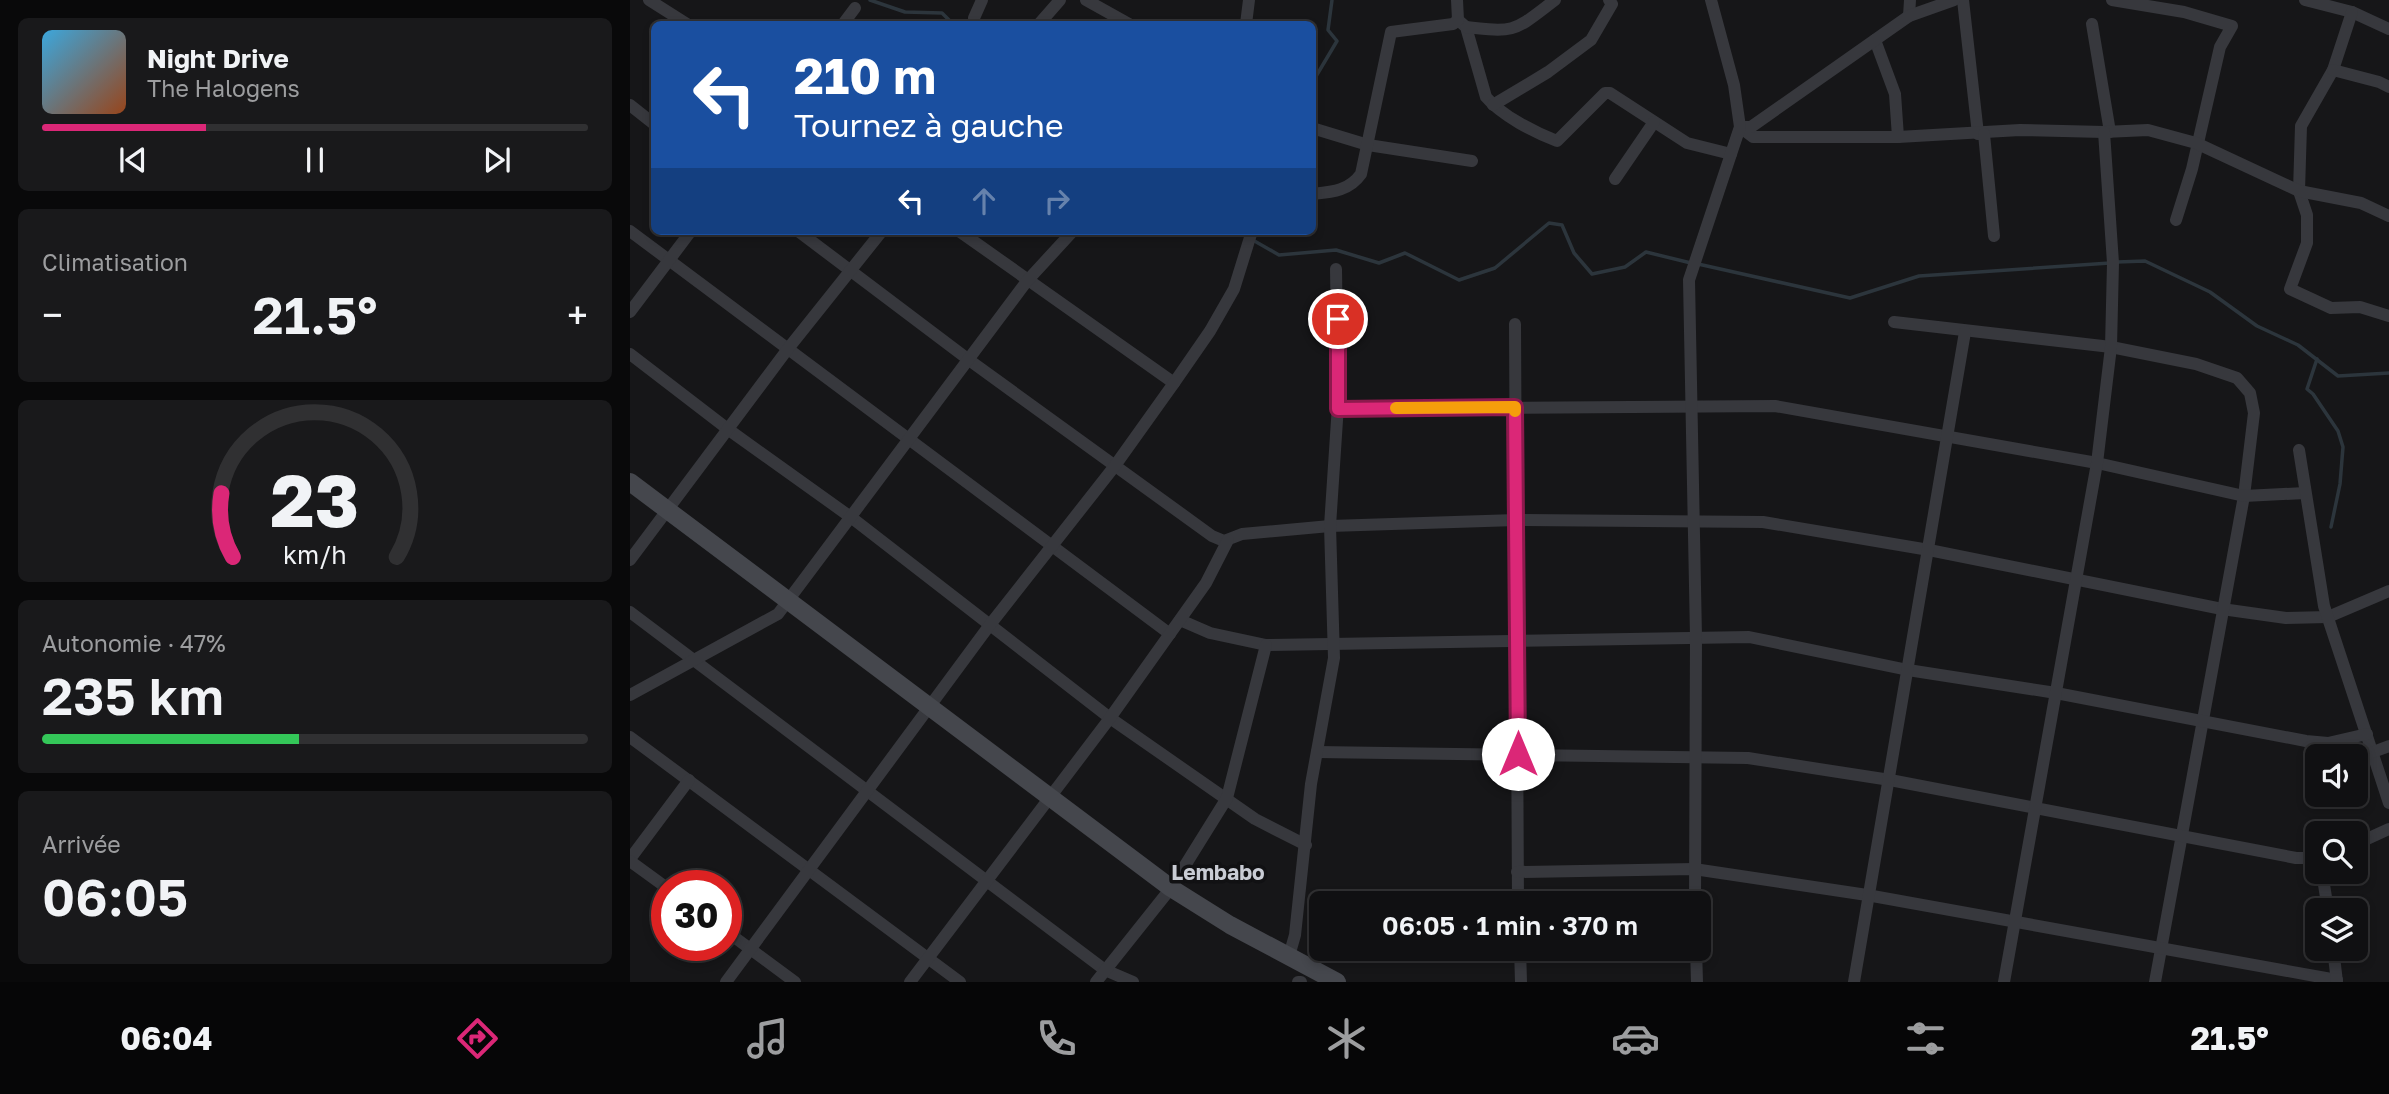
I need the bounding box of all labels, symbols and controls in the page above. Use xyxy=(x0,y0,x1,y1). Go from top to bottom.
text: Night Drive xyxy=(147,43,289,74)
text: 210 m xyxy=(794,46,936,105)
icon: left xyxy=(679,49,770,140)
text: The Halogens xyxy=(147,74,300,102)
text: Tournez à gauche xyxy=(794,106,1063,144)
icon: previous xyxy=(114,141,152,179)
icon: pause xyxy=(296,141,334,179)
icon: next xyxy=(478,141,516,179)
icon: left xyxy=(892,182,930,220)
icon: ahead xyxy=(965,182,1003,220)
icon: right xyxy=(1038,182,1076,220)
text: Climatisation xyxy=(42,248,188,276)
text: 21.5° xyxy=(253,283,377,345)
pin xyxy=(1308,289,1368,349)
text: − xyxy=(42,292,63,337)
text: + xyxy=(567,292,588,337)
icon: arrive xyxy=(1319,300,1357,338)
text: 23 xyxy=(271,456,359,543)
text: km/h xyxy=(283,539,347,570)
text: Autonomie · 47% xyxy=(42,629,226,657)
text: 235 km xyxy=(42,664,224,726)
position arrow xyxy=(1481,717,1555,791)
map controls xyxy=(2305,744,2368,961)
button: sound xyxy=(2305,744,2368,807)
button: search xyxy=(2305,821,2368,884)
text: Arrivée xyxy=(42,830,121,858)
district label: Lembabo xyxy=(1171,859,1265,885)
text: 06:05 xyxy=(42,865,188,927)
speed limit sign: 30 xyxy=(651,870,742,961)
button: layers xyxy=(2305,898,2368,961)
text: 06:05 · 1 min · 370 m xyxy=(1382,910,1638,941)
icon: directions xyxy=(453,1014,502,1063)
icon: music xyxy=(743,1014,792,1063)
icon: phone xyxy=(1032,1014,1081,1063)
icon: climate xyxy=(1322,1014,1371,1063)
icon: car xyxy=(1611,1014,1660,1063)
icon: filters xyxy=(1901,1014,1950,1063)
text: 06:04 xyxy=(120,1019,212,1057)
text: 21.5° xyxy=(2190,1019,2269,1057)

